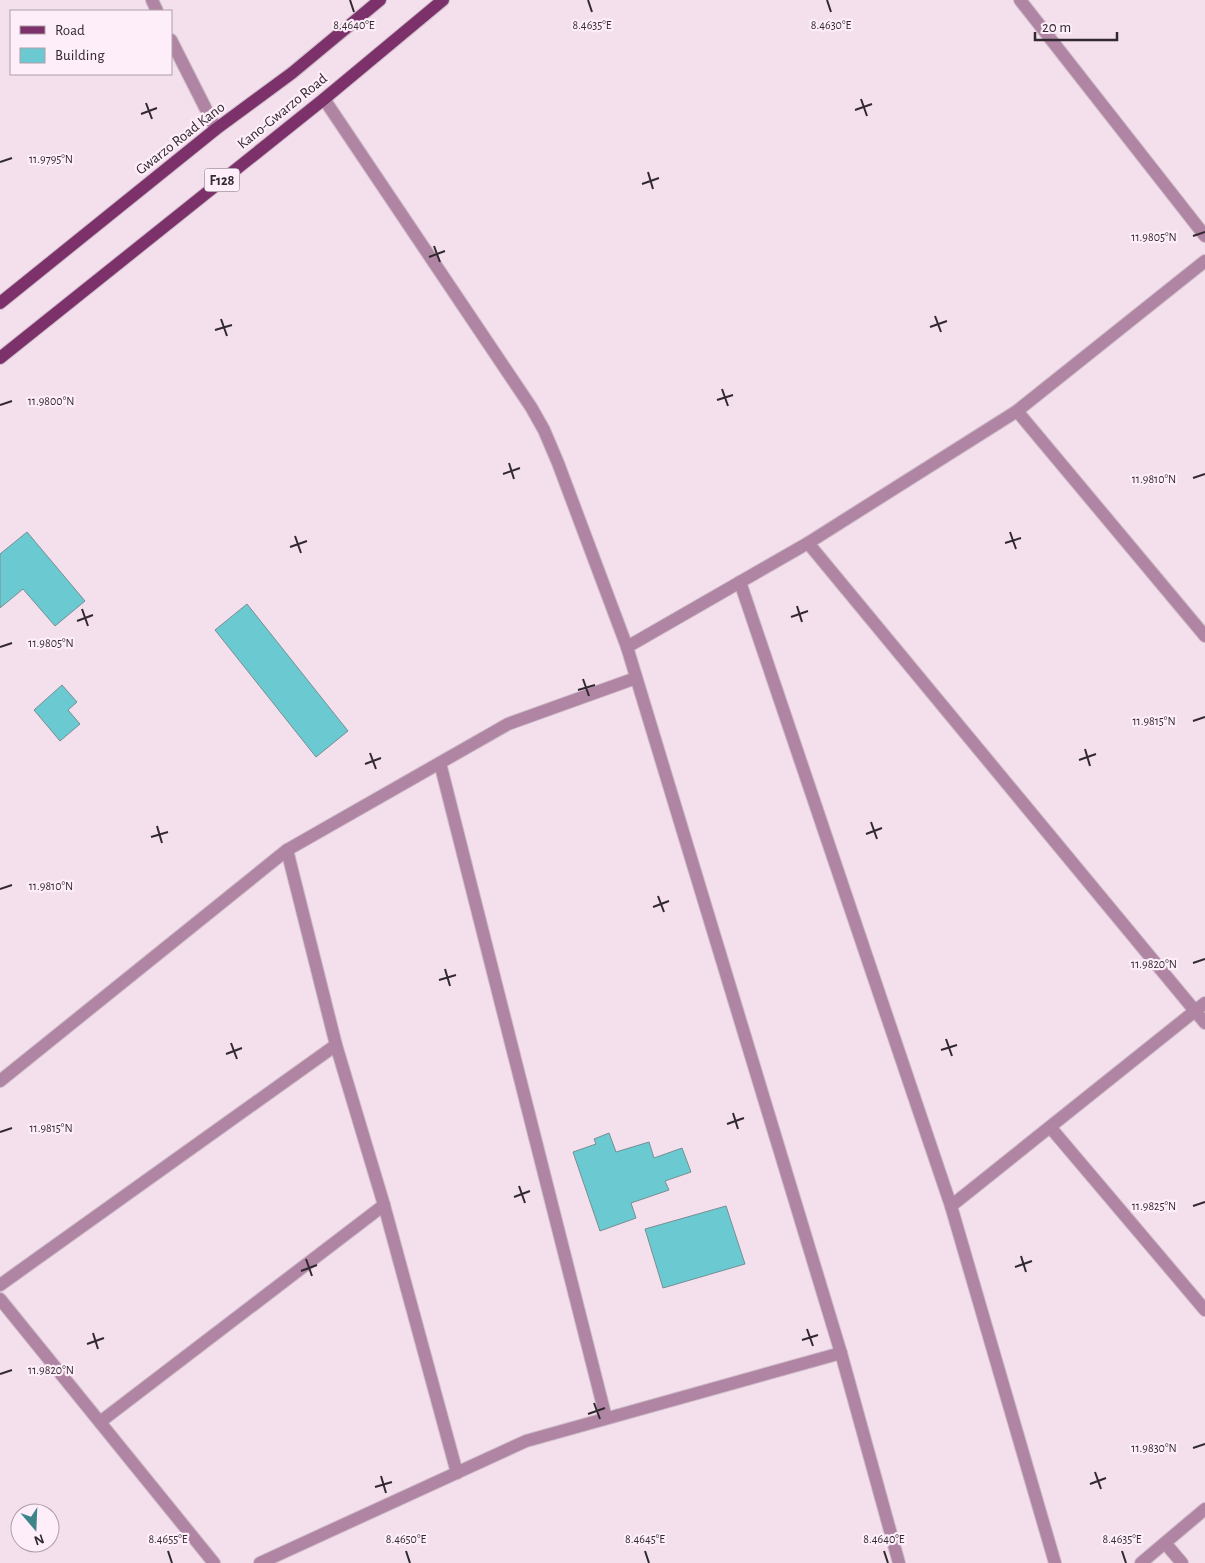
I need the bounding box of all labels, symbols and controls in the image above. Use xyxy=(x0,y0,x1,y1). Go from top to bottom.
legend xyxy=(10,10,172,75)
scale bar xyxy=(1035,10,1118,42)
text: 8.4640°E xyxy=(333,19,375,31)
text: 8.4635°E xyxy=(572,19,612,31)
text: 8.4630°E xyxy=(811,19,851,31)
text: 20 m xyxy=(1042,20,1071,35)
text: Road xyxy=(55,23,85,38)
text: Building xyxy=(55,48,105,63)
street label: Kano-Gwarzo Road xyxy=(235,71,330,152)
street label: Gwarzo Road Kano xyxy=(133,99,228,178)
text: 11.9795°N xyxy=(29,153,73,165)
road number: F128 xyxy=(204,168,240,192)
text: 11.9805°N xyxy=(1131,231,1177,243)
text: 11.9800°N xyxy=(28,395,74,407)
text: 11.9810°N xyxy=(1132,473,1176,485)
text: 11.9805°N xyxy=(28,637,74,649)
text: 11.9815°N xyxy=(1132,715,1176,727)
text: 11.9810°N xyxy=(29,880,73,892)
text: 11.9820°N xyxy=(1131,958,1177,970)
text: 11.9815°N xyxy=(29,1122,73,1134)
text: 11.9825°N xyxy=(1132,1200,1176,1212)
text: 11.9820°N xyxy=(28,1364,74,1376)
text: 11.9830°N xyxy=(1131,1442,1177,1454)
north arrow xyxy=(10,1503,60,1553)
text: N xyxy=(32,1531,46,1548)
text: 8.4655°E xyxy=(148,1533,188,1545)
text: 8.4650°E xyxy=(386,1533,426,1545)
text: 8.4645°E xyxy=(625,1533,665,1545)
text: 8.4640°E xyxy=(863,1533,905,1545)
text: 8.4635°E xyxy=(1102,1533,1142,1545)

